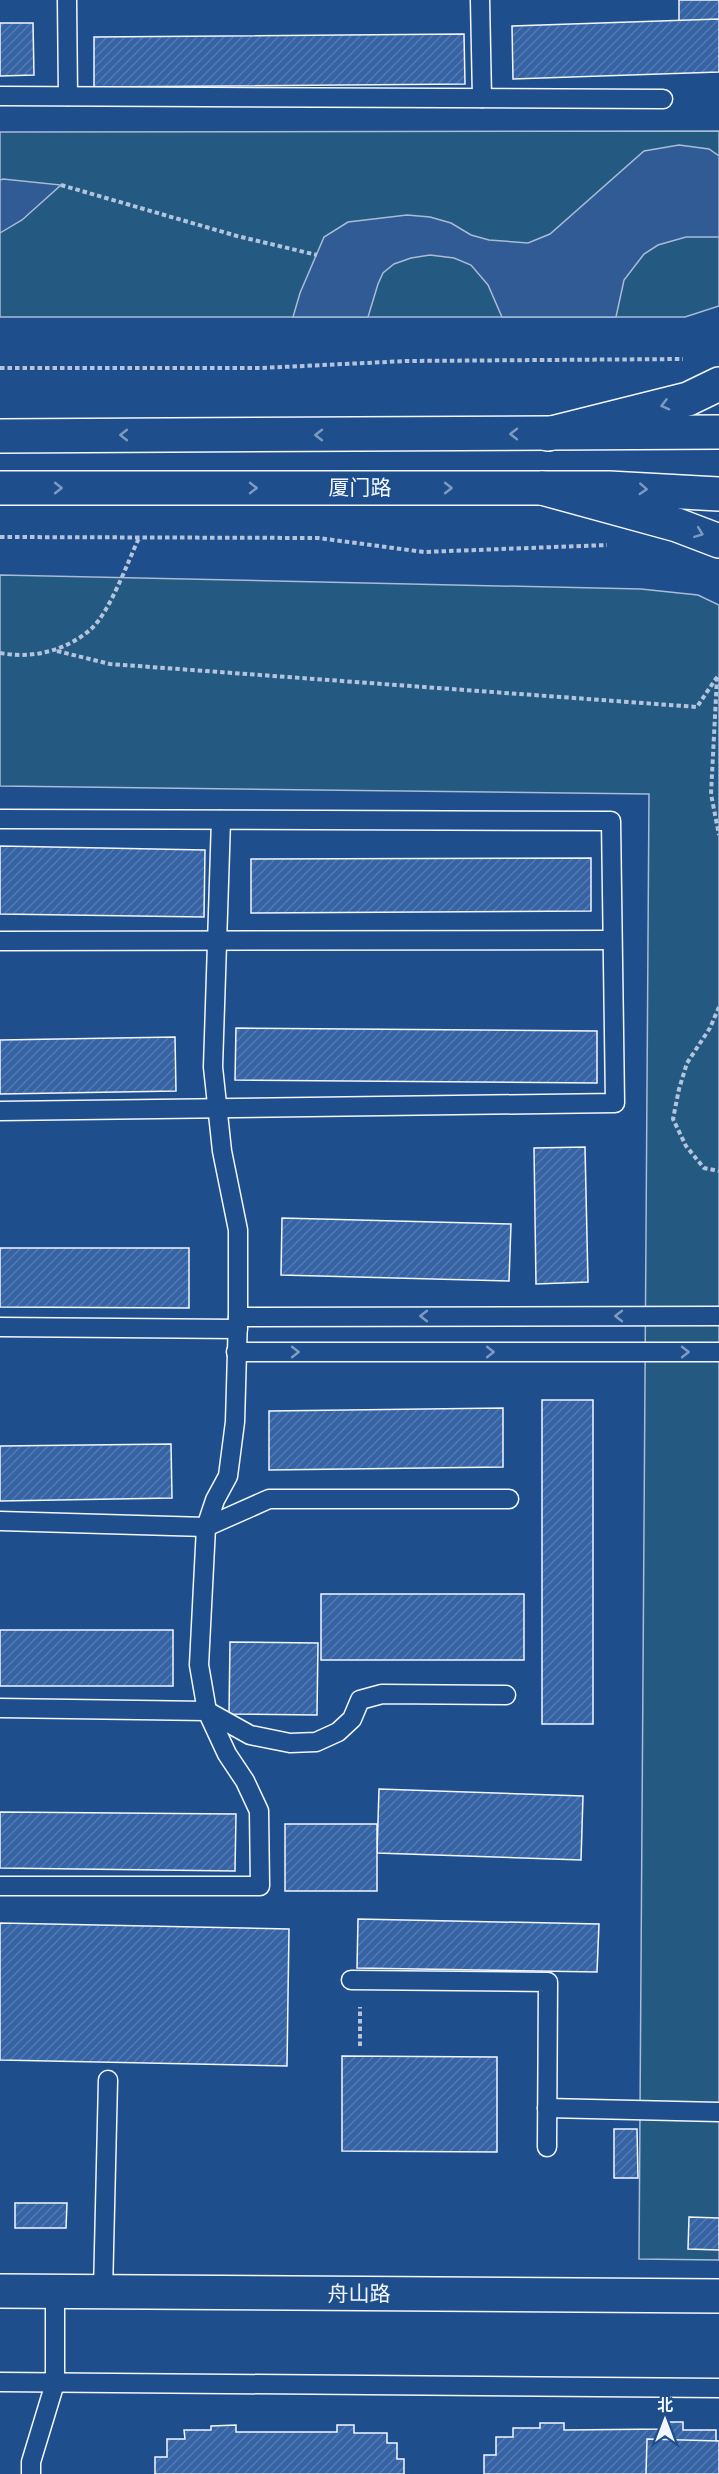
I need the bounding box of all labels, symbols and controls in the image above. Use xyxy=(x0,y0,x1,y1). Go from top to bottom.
one-way arrow xyxy=(660,397,670,410)
one-way arrow xyxy=(509,428,518,440)
one-way arrow xyxy=(119,429,128,442)
one-way arrow xyxy=(314,429,323,441)
street label: 厦门路 xyxy=(329,475,392,501)
one-way arrow xyxy=(54,482,63,494)
one-way arrow xyxy=(249,482,258,494)
one-way arrow xyxy=(444,482,453,494)
one-way arrow xyxy=(639,483,648,496)
one-way arrow xyxy=(693,526,704,538)
one-way arrow xyxy=(419,1310,428,1322)
one-way arrow xyxy=(614,1310,623,1322)
one-way arrow xyxy=(290,1346,299,1358)
one-way arrow xyxy=(485,1346,494,1358)
one-way arrow xyxy=(680,1346,689,1358)
street label: 舟山路 xyxy=(328,2281,391,2307)
north arrow xyxy=(635,2390,695,2450)
text: 北 xyxy=(657,2396,673,2415)

